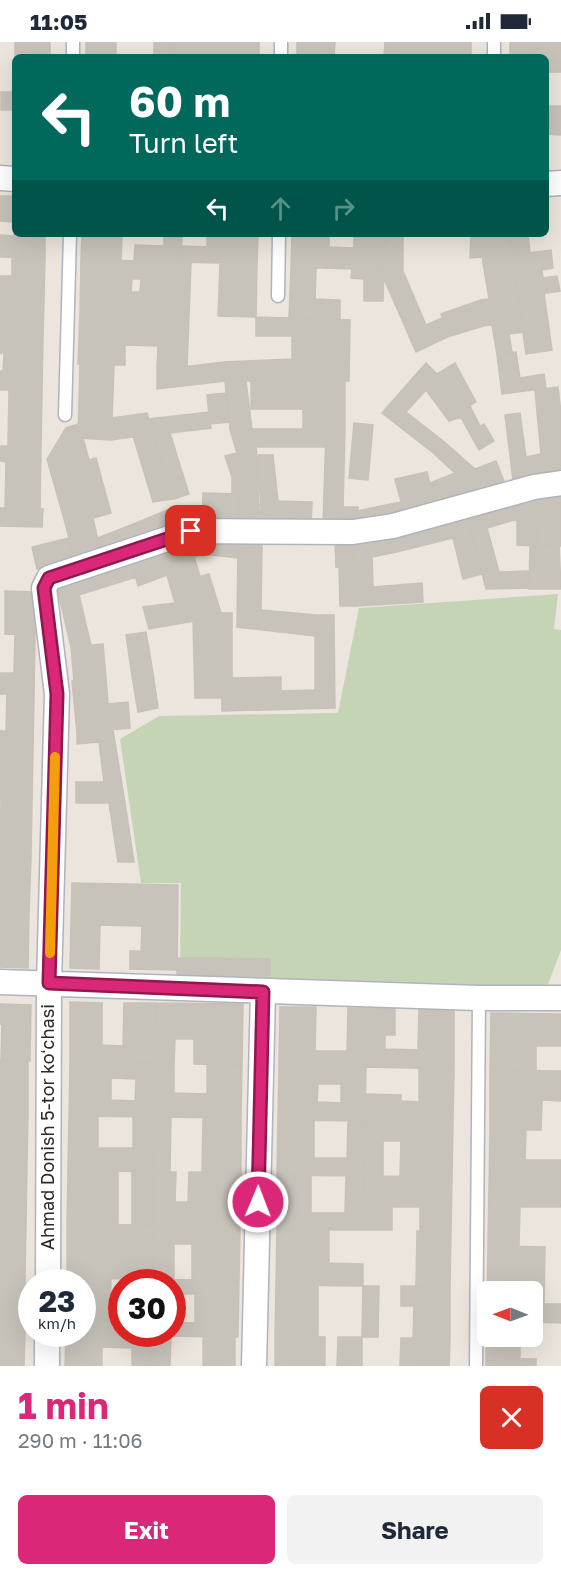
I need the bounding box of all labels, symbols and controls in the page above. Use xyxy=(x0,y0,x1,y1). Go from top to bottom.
text: 11:05 xyxy=(30,8,87,35)
text: 60 m xyxy=(129,76,230,126)
icon: left xyxy=(30,78,108,156)
text: Turn left xyxy=(129,127,238,159)
icon: left xyxy=(201,192,234,225)
icon: ahead xyxy=(264,192,297,225)
icon: right xyxy=(327,192,360,225)
pin xyxy=(165,505,216,556)
icon: arrive xyxy=(174,514,207,547)
street label: Ahmad Donish 5-tor koʻchasi xyxy=(36,1004,58,1250)
position arrow xyxy=(226,1170,290,1234)
speed limit sign: 30 xyxy=(108,1269,186,1347)
north arrow xyxy=(477,1281,543,1347)
map controls xyxy=(477,1281,543,1347)
text: 23 xyxy=(39,1283,75,1319)
text: km/h xyxy=(38,1314,76,1332)
text: 1 min xyxy=(18,1384,109,1427)
button: close xyxy=(480,1386,543,1449)
text: 290 m · 11:06 xyxy=(18,1428,143,1452)
button: Exit xyxy=(18,1495,275,1564)
button: Share xyxy=(287,1495,543,1564)

